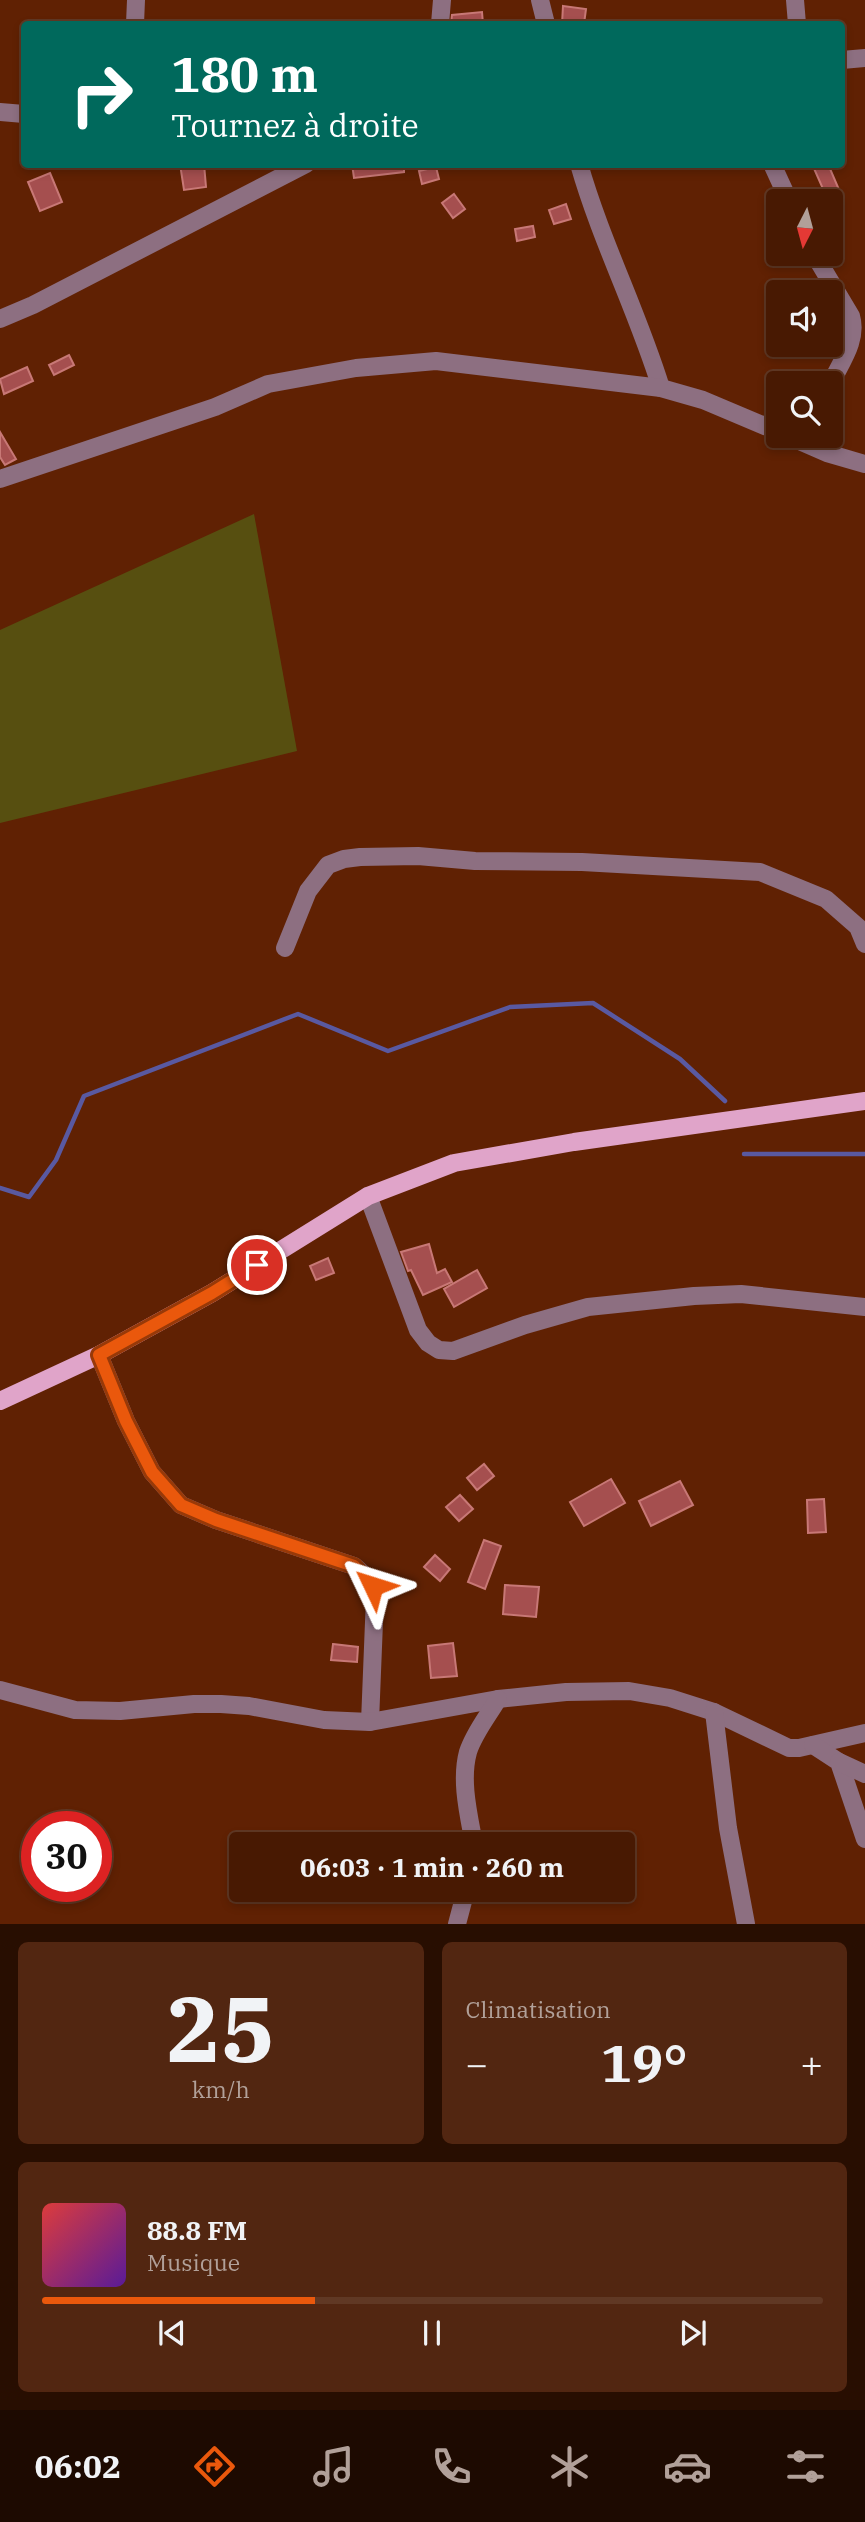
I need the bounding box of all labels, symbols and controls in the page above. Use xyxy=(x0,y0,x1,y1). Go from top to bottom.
text: 180 m xyxy=(171,42,318,105)
icon: right xyxy=(56,49,147,140)
text: Tournez à droite xyxy=(171,104,419,146)
north arrow xyxy=(766,189,844,266)
map controls xyxy=(766,189,843,448)
button: sound xyxy=(766,280,843,357)
button: search xyxy=(766,371,843,448)
pin xyxy=(227,1235,287,1295)
icon: arrive xyxy=(238,1246,276,1284)
position arrow xyxy=(336,1549,410,1623)
speed limit sign: 30 xyxy=(21,1811,112,1902)
text: 06:03 · 1 min · 260 m xyxy=(300,1850,564,1884)
text: 25 xyxy=(166,1969,275,2087)
text: Climatisation xyxy=(466,1994,611,2024)
text: 19° xyxy=(601,2029,688,2096)
text: − xyxy=(466,2039,488,2088)
text: + xyxy=(800,2039,823,2088)
text: km/h xyxy=(192,2074,250,2104)
text: 88.8 FM xyxy=(147,2213,247,2247)
text: Musique xyxy=(147,2247,240,2277)
icon: previous xyxy=(153,2314,191,2352)
icon: pause xyxy=(413,2314,451,2352)
icon: next xyxy=(674,2314,712,2352)
icon: directions xyxy=(190,2442,239,2491)
icon: music xyxy=(309,2442,358,2491)
icon: phone xyxy=(427,2442,476,2491)
icon: climate xyxy=(545,2442,594,2491)
icon: car xyxy=(663,2442,712,2491)
icon: filters xyxy=(781,2442,830,2491)
text: 06:02 xyxy=(35,2445,121,2487)

